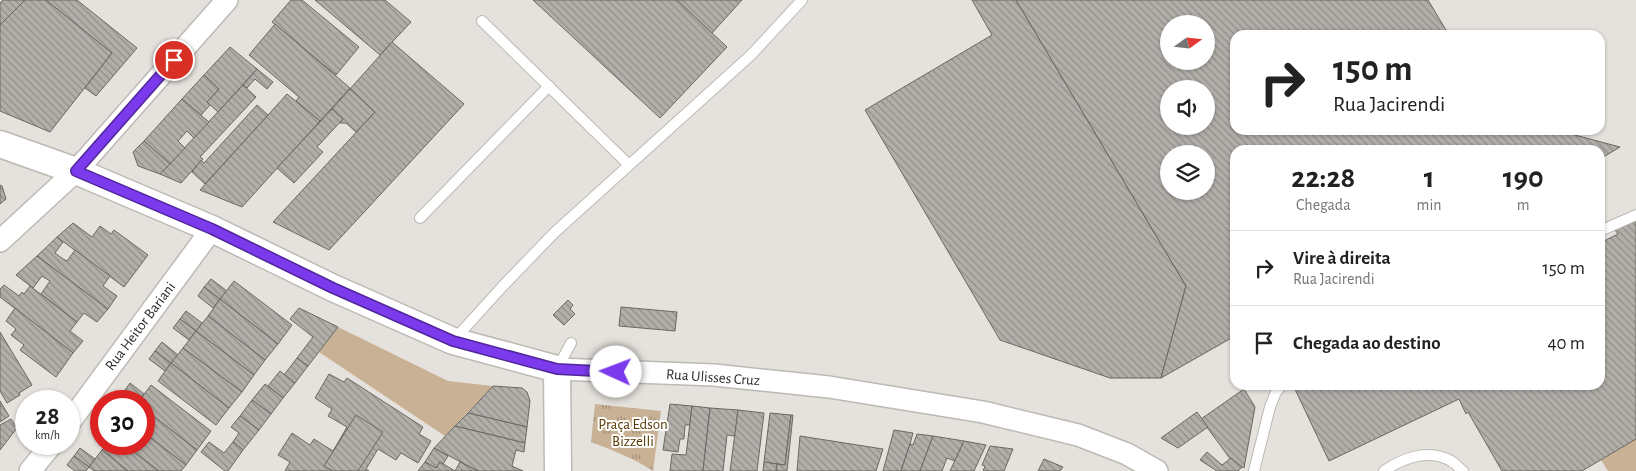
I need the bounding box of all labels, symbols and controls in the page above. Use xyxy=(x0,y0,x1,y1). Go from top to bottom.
north arrow xyxy=(1160,15,1215,70)
map controls xyxy=(1160,15,1215,200)
pin xyxy=(153,39,195,81)
icon: arrive xyxy=(160,46,188,74)
icon: right xyxy=(1250,50,1315,115)
text: 150 m xyxy=(1333,52,1413,87)
button: sound xyxy=(1160,80,1215,135)
text: Rua Jacirendi xyxy=(1333,93,1445,115)
button: layers xyxy=(1160,145,1215,200)
text: 22:28 xyxy=(1291,163,1355,193)
text: 1 xyxy=(1424,163,1434,193)
text: 190 xyxy=(1503,163,1544,193)
text: Chegada xyxy=(1296,197,1351,213)
text: min xyxy=(1417,197,1442,213)
text: m xyxy=(1517,197,1530,213)
text: Vire à direita xyxy=(1293,249,1391,268)
icon: right xyxy=(1250,254,1278,282)
text: 150 m xyxy=(1542,259,1585,278)
text: Rua Jacirendi xyxy=(1293,271,1375,287)
street label: Rua Heitor Bariani xyxy=(102,279,178,373)
icon: arrive xyxy=(1250,329,1278,357)
text: Chegada ao destino xyxy=(1293,334,1441,353)
text: 40 m xyxy=(1547,334,1585,353)
position arrow xyxy=(589,345,641,397)
street label: Rua Ulisses Cruz xyxy=(666,367,760,388)
speed limit sign: 30 xyxy=(90,390,155,455)
text: 28 xyxy=(35,404,60,429)
park label: Praça Edson Bizzelli xyxy=(598,417,668,449)
text: km/h xyxy=(35,429,60,441)

